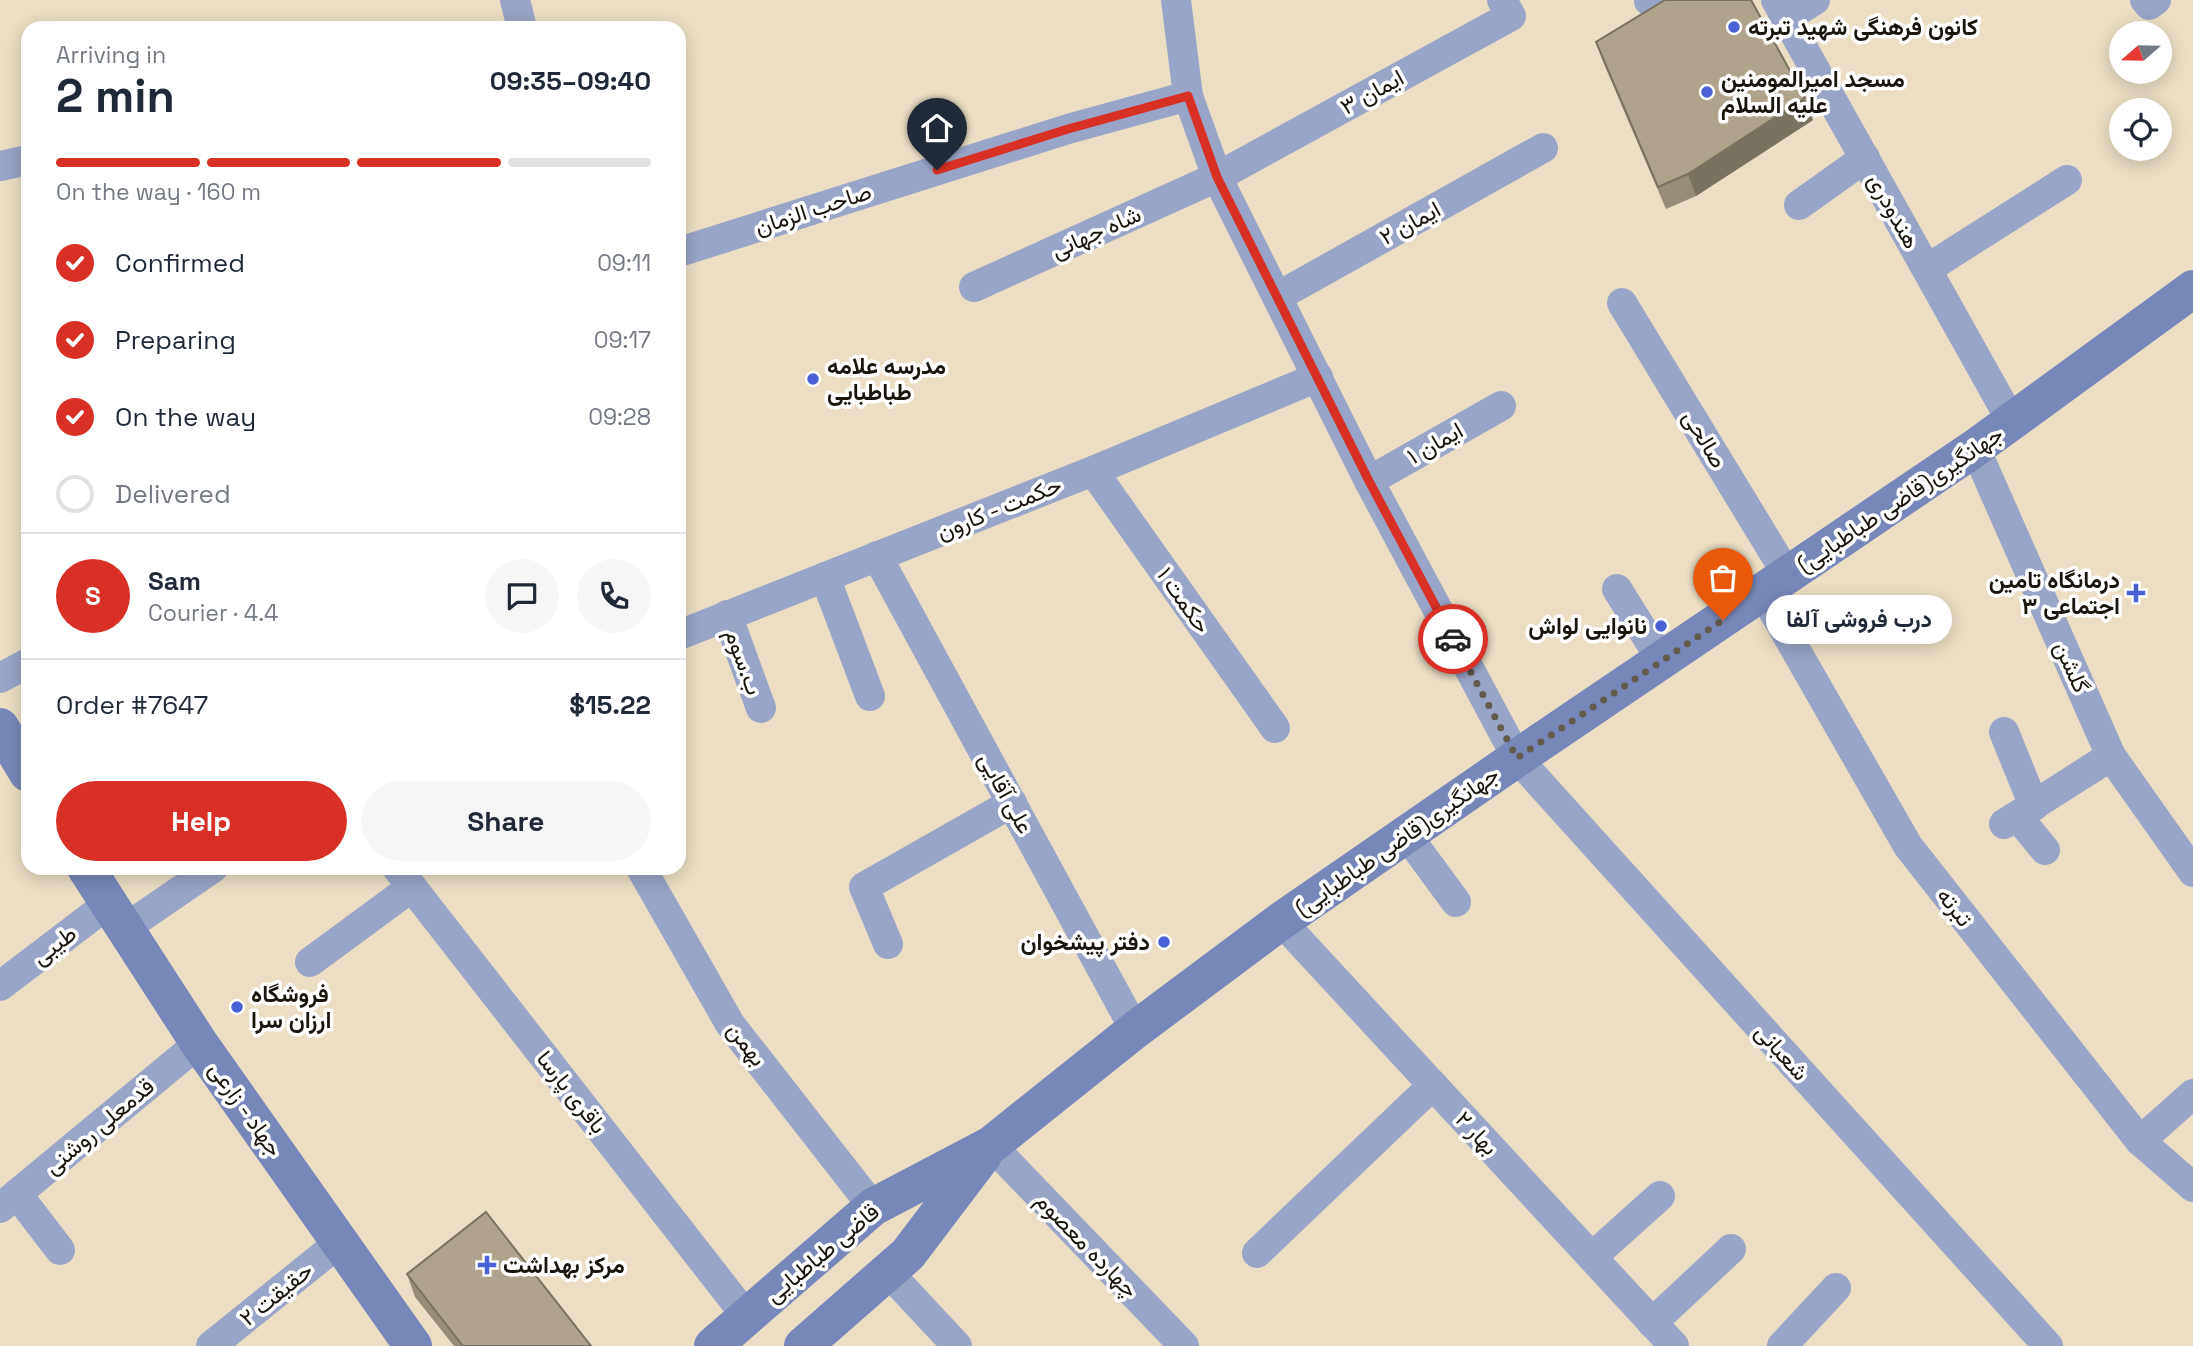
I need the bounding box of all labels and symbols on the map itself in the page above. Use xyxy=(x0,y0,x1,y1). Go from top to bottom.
place label: کانون فرهنگی شهید تبرته xyxy=(1748,12,1978,42)
marker: کانون فرهنگی شهید تبرته xyxy=(1726,19,1742,35)
north arrow xyxy=(2109,21,2172,84)
street label: ایمان ۳ xyxy=(1335,62,1409,122)
place label: مسجد امیرالمومنین علیه السلام xyxy=(1721,64,1905,120)
marker: مسجد امیرالمومنین علیه السلام xyxy=(1699,84,1715,100)
pin xyxy=(907,98,967,170)
street label: هندودری xyxy=(1861,168,1927,254)
street label: صاحب الزمان xyxy=(751,176,875,242)
street label: ایمان ۲ xyxy=(1374,194,1446,252)
street label: شاه جهانی xyxy=(1046,199,1146,265)
place label: مدرسه علامه طباطبایی xyxy=(827,351,946,407)
marker: مدرسه علامه طباطبایی xyxy=(805,371,821,387)
street label: صالحی xyxy=(1676,404,1734,474)
street label: ایمان ۱ xyxy=(1402,415,1468,471)
street label: جهانگیری(قاضی طباطبایی) xyxy=(1791,419,2009,579)
street label: حکمت - کارون xyxy=(932,469,1066,547)
pin xyxy=(1693,548,1753,620)
street label: حکمت ۱ xyxy=(1150,561,1218,639)
place label: درمانگاه تامین اجتماعی ۳ xyxy=(1989,565,2120,621)
marker: درمانگاه تامین اجتماعی ۳ xyxy=(2126,583,2146,603)
callout: درب فروشی آلفا xyxy=(1765,596,1950,644)
courier xyxy=(1418,604,1488,674)
place label: نانوایی لواش xyxy=(1528,611,1647,641)
marker: نانوایی لواش xyxy=(1653,618,1669,634)
street label: ب.سوم xyxy=(718,625,770,699)
street label: گلشن xyxy=(2047,636,2097,698)
street label: علی آقایی xyxy=(972,747,1040,839)
street label: جهانگیری(قاضی طباطبایی) xyxy=(1289,759,1505,923)
street label: تبرته xyxy=(1930,881,1980,933)
street label: طیبی xyxy=(26,918,82,972)
place label: دفتر پیشخوان xyxy=(1021,927,1150,958)
marker: دفتر پیشخوان xyxy=(1156,934,1172,950)
place label: فروشگاه ارزان سرا xyxy=(251,979,331,1035)
marker: فروشگاه ارزان سرا xyxy=(229,999,245,1015)
street label: بهمن xyxy=(721,1016,773,1072)
street label: شعبانی xyxy=(1749,1017,1815,1087)
street label: باقری پارسا xyxy=(529,1044,614,1140)
street label: جهاد - زارعی xyxy=(202,1056,290,1162)
street label: قدمعلی روشنی xyxy=(38,1071,160,1181)
street label: بهار ۲ xyxy=(1449,1104,1505,1162)
street label: چهارده معصوم xyxy=(1028,1186,1145,1305)
street label: قاضی طباطبایی xyxy=(759,1197,885,1309)
place label: مرکز بهداشت xyxy=(503,1250,625,1280)
street label: حقیقت ۲ xyxy=(233,1255,319,1333)
marker: مرکز بهداشت xyxy=(477,1255,497,1275)

